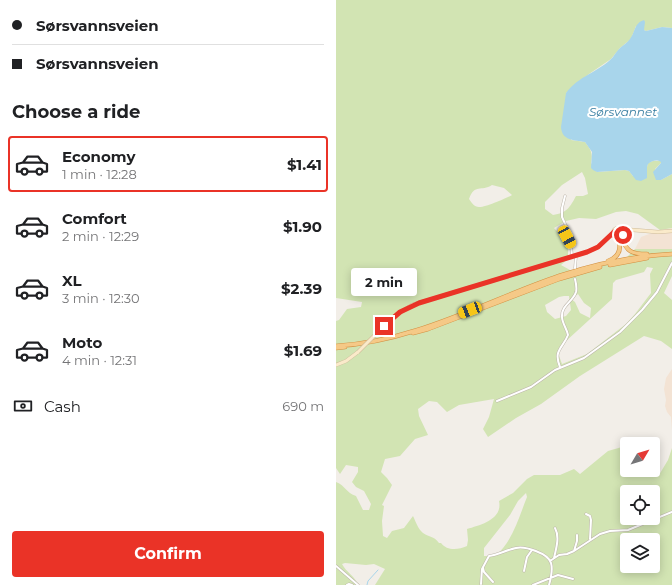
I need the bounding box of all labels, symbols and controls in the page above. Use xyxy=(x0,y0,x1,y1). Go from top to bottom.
text: Sørsvannsveien xyxy=(36,16,159,35)
text: Sørsvannsveien xyxy=(36,54,159,73)
text: Choose a ride xyxy=(12,101,140,123)
water label: Sørsvannet xyxy=(589,104,657,119)
icon: car xyxy=(14,146,50,182)
text: Economy xyxy=(62,147,135,166)
text: $1.41 xyxy=(287,155,322,174)
text: 1 min · 12:28 xyxy=(62,166,137,182)
icon: car xyxy=(14,208,50,244)
text: Comfort xyxy=(62,209,127,228)
text: $1.90 xyxy=(283,217,322,236)
car xyxy=(556,224,578,250)
route start xyxy=(614,226,632,244)
text: 2 min · 12:29 xyxy=(62,228,139,244)
callout: 2 min xyxy=(351,268,417,296)
icon: car xyxy=(14,270,50,306)
text: XL xyxy=(62,271,81,290)
text: 2 min xyxy=(365,274,403,290)
text: $2.39 xyxy=(281,279,322,298)
text: 3 min · 12:30 xyxy=(62,290,140,306)
car xyxy=(457,300,483,320)
route end xyxy=(375,317,393,335)
icon: car xyxy=(14,332,50,368)
text: Moto xyxy=(62,333,102,352)
text: $1.69 xyxy=(284,341,322,360)
text: 4 min · 12:31 xyxy=(62,352,137,368)
icon: cash xyxy=(12,395,34,417)
text: Cash xyxy=(44,397,81,416)
text: 690 m xyxy=(282,398,324,414)
north arrow xyxy=(620,437,660,477)
map controls xyxy=(620,437,660,573)
button: locate xyxy=(620,485,660,525)
button: Confirm xyxy=(12,531,324,577)
button: layers xyxy=(620,533,660,573)

